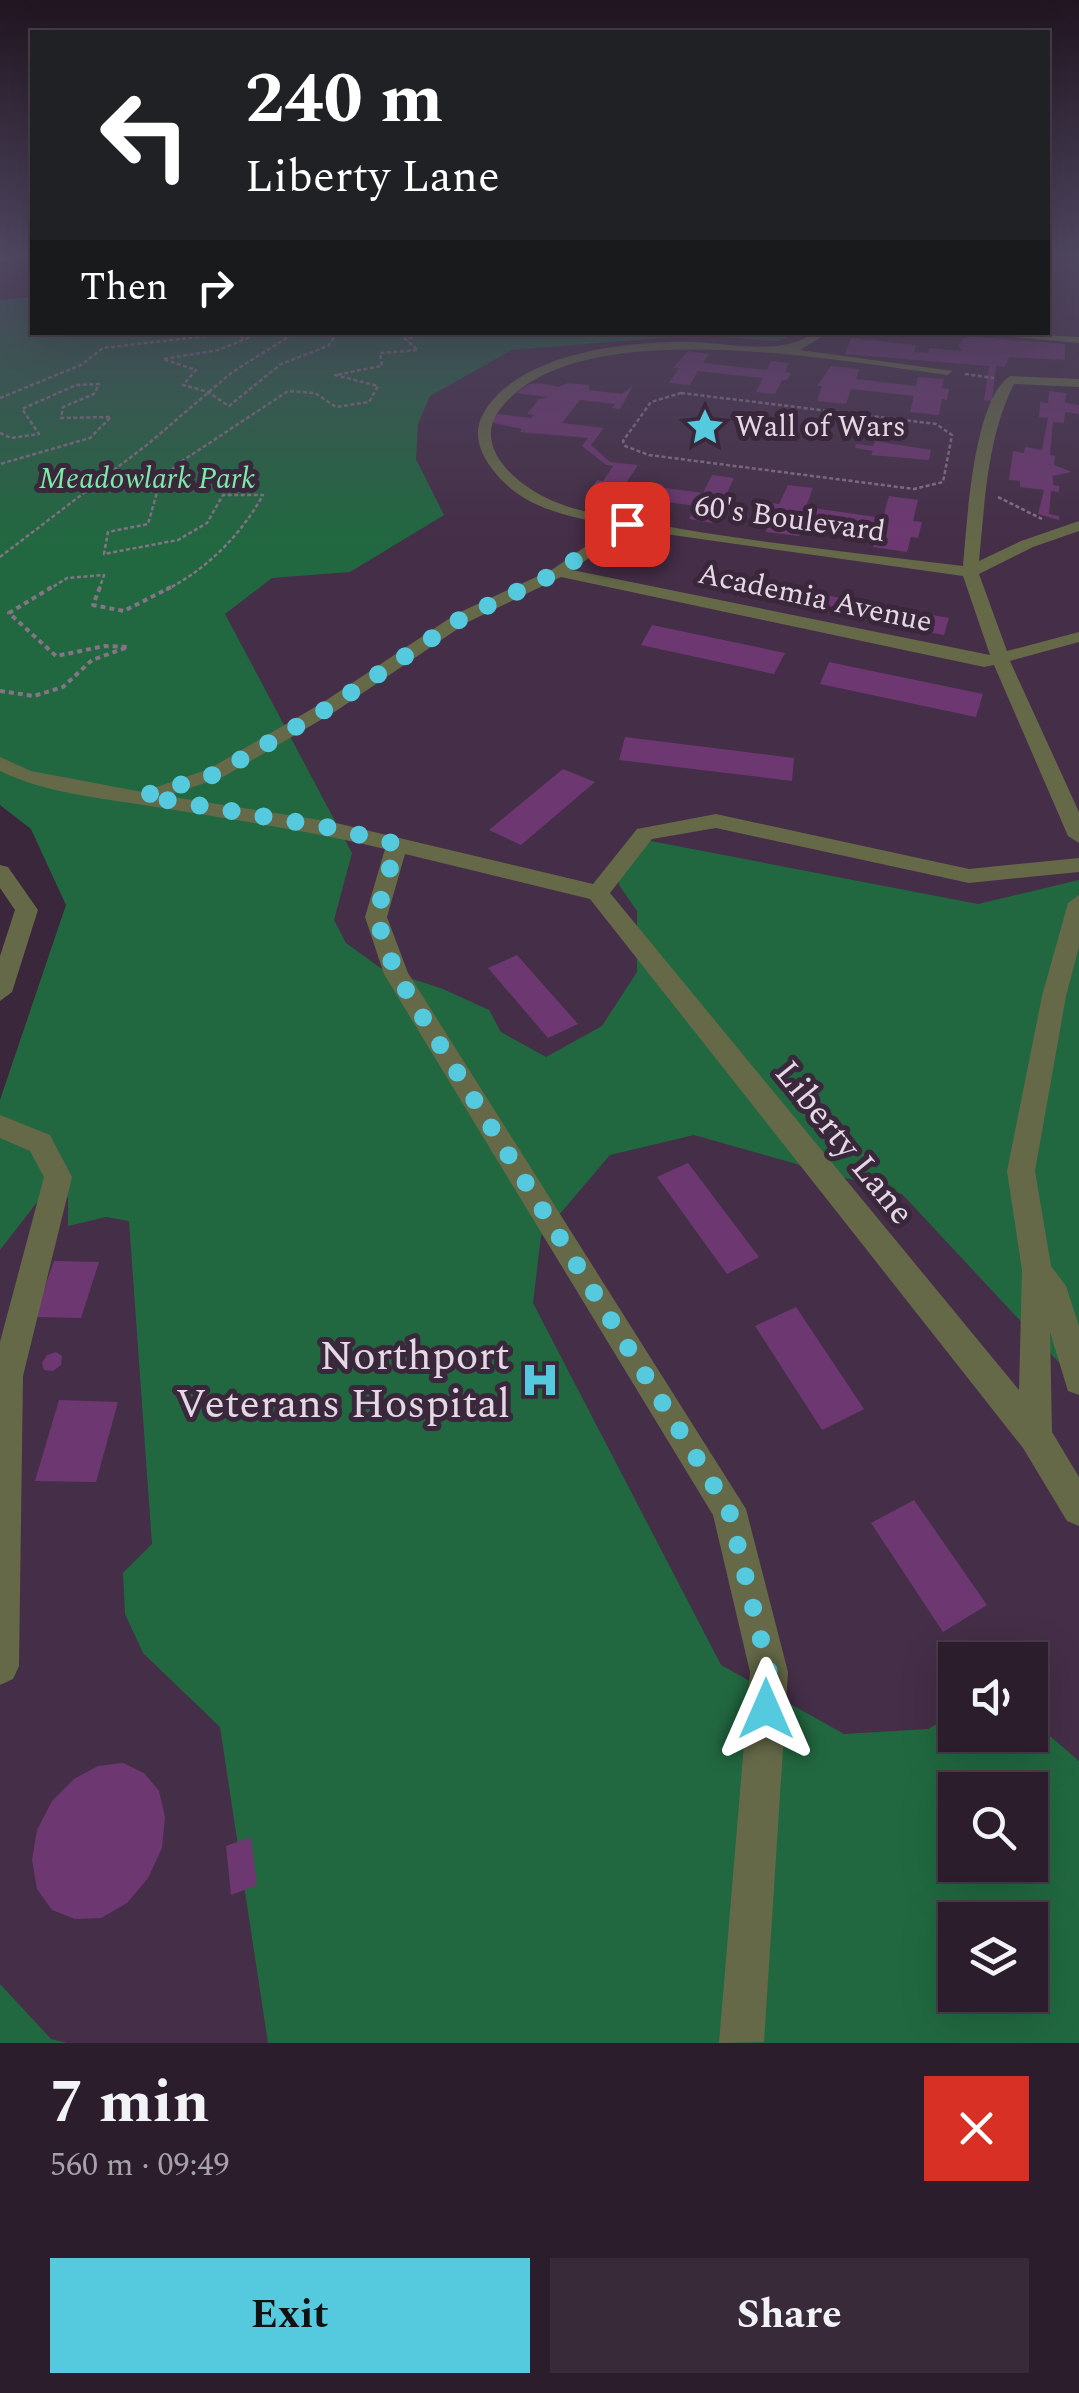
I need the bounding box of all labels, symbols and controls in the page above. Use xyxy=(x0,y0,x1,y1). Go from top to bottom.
text: 240 m xyxy=(245,47,443,153)
icon: left xyxy=(80,70,210,200)
text: Liberty Lane xyxy=(245,143,500,212)
text: Then xyxy=(80,259,168,317)
icon: right xyxy=(188,260,243,315)
place label: Wall of Wars xyxy=(735,404,906,450)
place icon: Wall of Wars xyxy=(684,406,726,448)
park label: Meadowlark Park xyxy=(39,456,255,502)
pin xyxy=(585,482,670,567)
street label: 60's Boulevard xyxy=(692,483,888,555)
icon: arrive xyxy=(600,497,655,552)
street label: Academia Avenue xyxy=(694,551,936,645)
street label: Liberty Lane xyxy=(761,1049,927,1237)
place label: Northport Veterans Hospital xyxy=(175,1325,510,1436)
hospital icon: Northport Veterans Hospital xyxy=(519,1359,561,1401)
map controls xyxy=(938,1642,1048,2012)
button: sound xyxy=(938,1642,1048,1752)
position arrow xyxy=(714,1657,818,1761)
button: search xyxy=(938,1772,1048,1882)
button: layers xyxy=(938,1902,1048,2012)
text: 7 min xyxy=(50,2057,210,2149)
button: close xyxy=(924,2076,1029,2181)
text: 560 m · 09:49 xyxy=(50,2141,230,2190)
button: Exit xyxy=(50,2258,530,2373)
button: Share xyxy=(550,2258,1029,2373)

